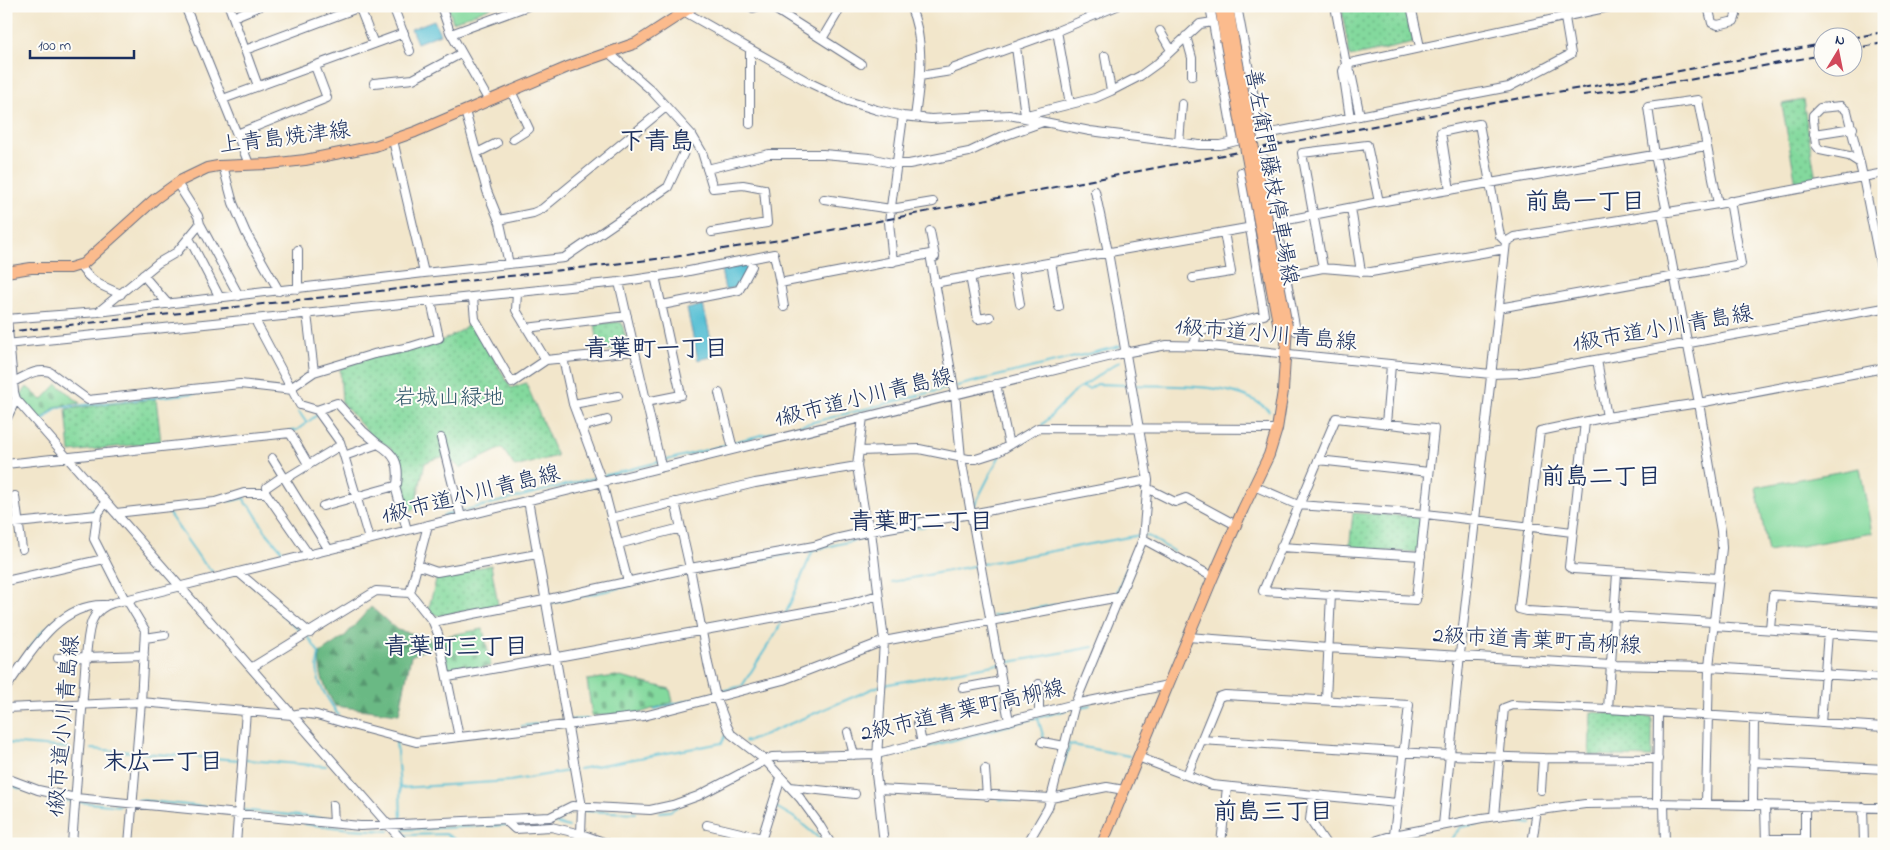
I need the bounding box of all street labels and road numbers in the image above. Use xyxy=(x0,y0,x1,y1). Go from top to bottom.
street label: 善左衛門藤枝停車場線 xyxy=(1235,66,1305,288)
street label: 上青島焼津線 xyxy=(218,115,352,163)
street label: 1級市道小川青島線 xyxy=(1570,298,1756,362)
street label: 1級市道小川青島線 xyxy=(1173,312,1359,360)
street label: 1級市道小川青島線 xyxy=(771,361,957,437)
street label: 1級市道小川青島線 xyxy=(378,458,564,534)
street label: 2級市道青葉町高柳線 xyxy=(1432,621,1642,663)
street label: 1級市道小川青島線 xyxy=(41,633,89,819)
street label: 2級市道青葉町高柳線 xyxy=(858,673,1068,751)

